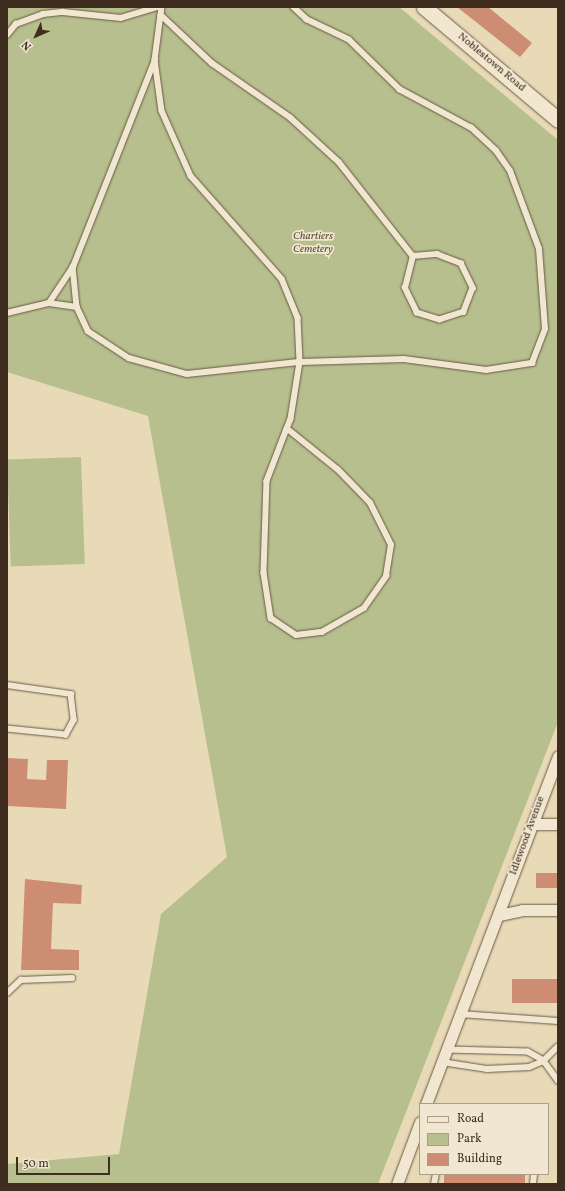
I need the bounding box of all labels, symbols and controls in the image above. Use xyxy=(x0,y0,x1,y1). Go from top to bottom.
north arrow xyxy=(16,16,56,56)
street label: Noblestown Road xyxy=(454,31,528,95)
text: N xyxy=(19,37,35,53)
park label: Chartiers Cemetery xyxy=(293,231,333,257)
street label: Idlewood Avenue xyxy=(508,795,548,877)
legend xyxy=(419,1103,549,1175)
text: Road xyxy=(457,1111,484,1127)
text: Park xyxy=(457,1131,482,1147)
scale bar xyxy=(18,1149,112,1175)
text: Building xyxy=(457,1151,502,1167)
text: 50 m xyxy=(23,1156,49,1172)

